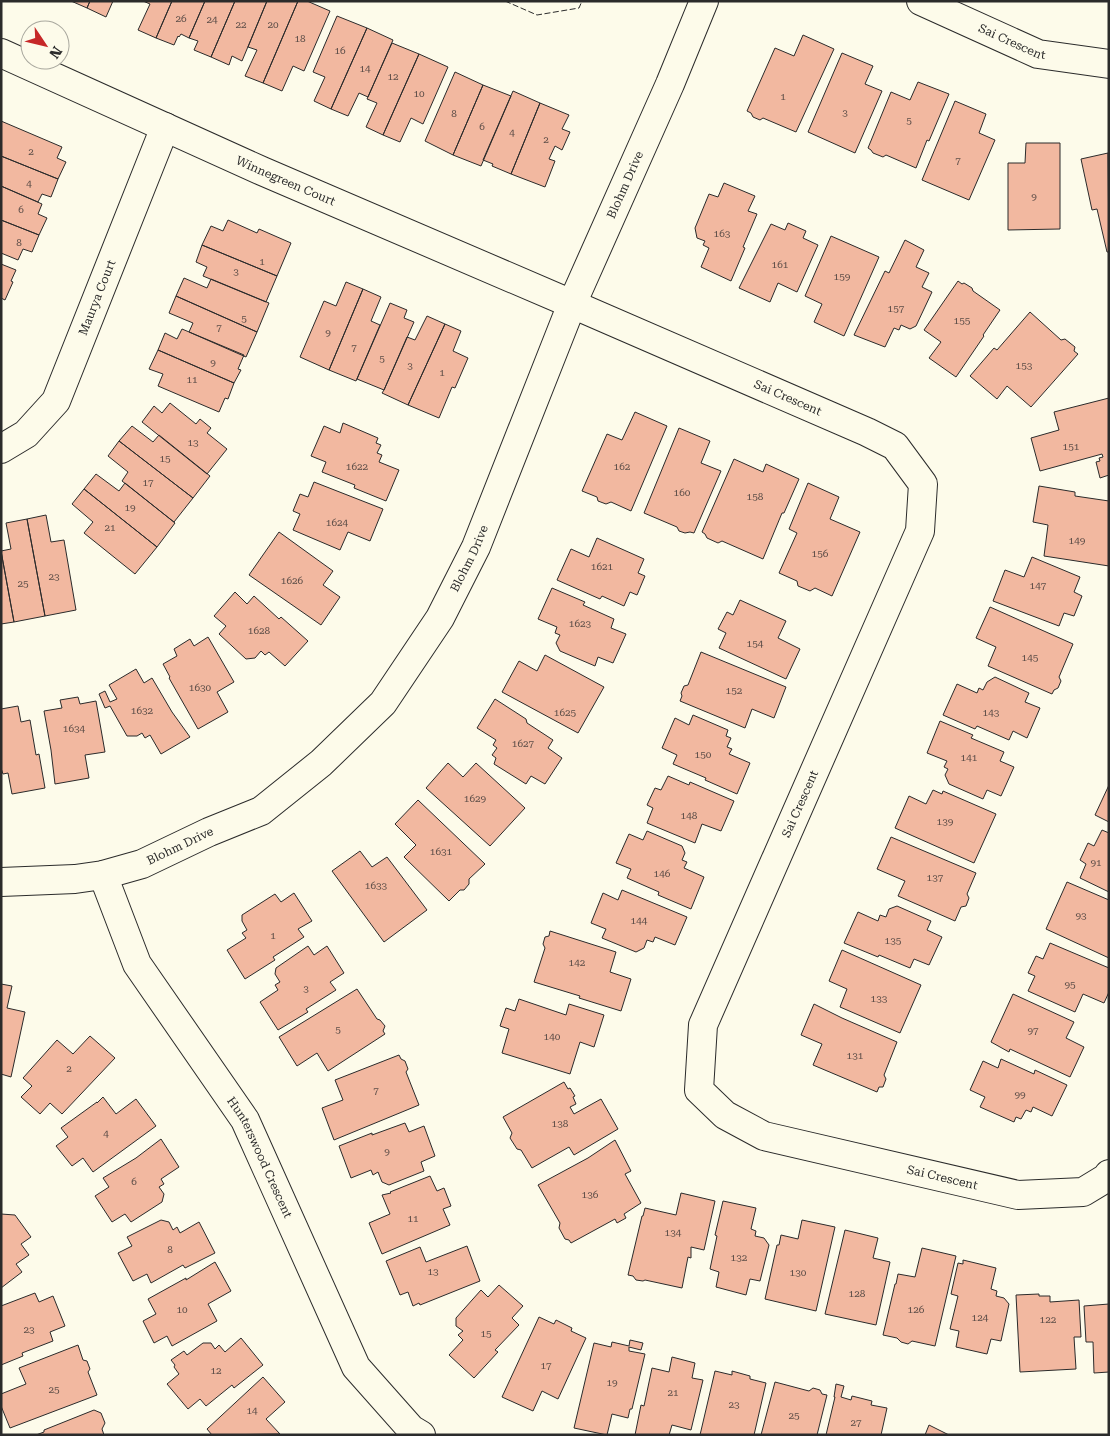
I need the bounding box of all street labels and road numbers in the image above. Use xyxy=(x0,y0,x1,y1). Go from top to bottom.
street label: Sai Crescent xyxy=(976,21,1047,62)
street label: Blohm Drive xyxy=(604,149,646,221)
street label: Winnegreen Court xyxy=(234,153,338,209)
street label: Maurya Court xyxy=(76,257,119,337)
street label: Sai Crescent xyxy=(752,377,824,419)
street label: Blohm Drive xyxy=(447,523,491,594)
street label: Sai Crescent xyxy=(779,768,821,840)
street label: Blohm Drive xyxy=(144,824,216,868)
street label: Hunterswood Crescent xyxy=(224,1094,295,1221)
street label: Sai Crescent xyxy=(906,1162,980,1193)

